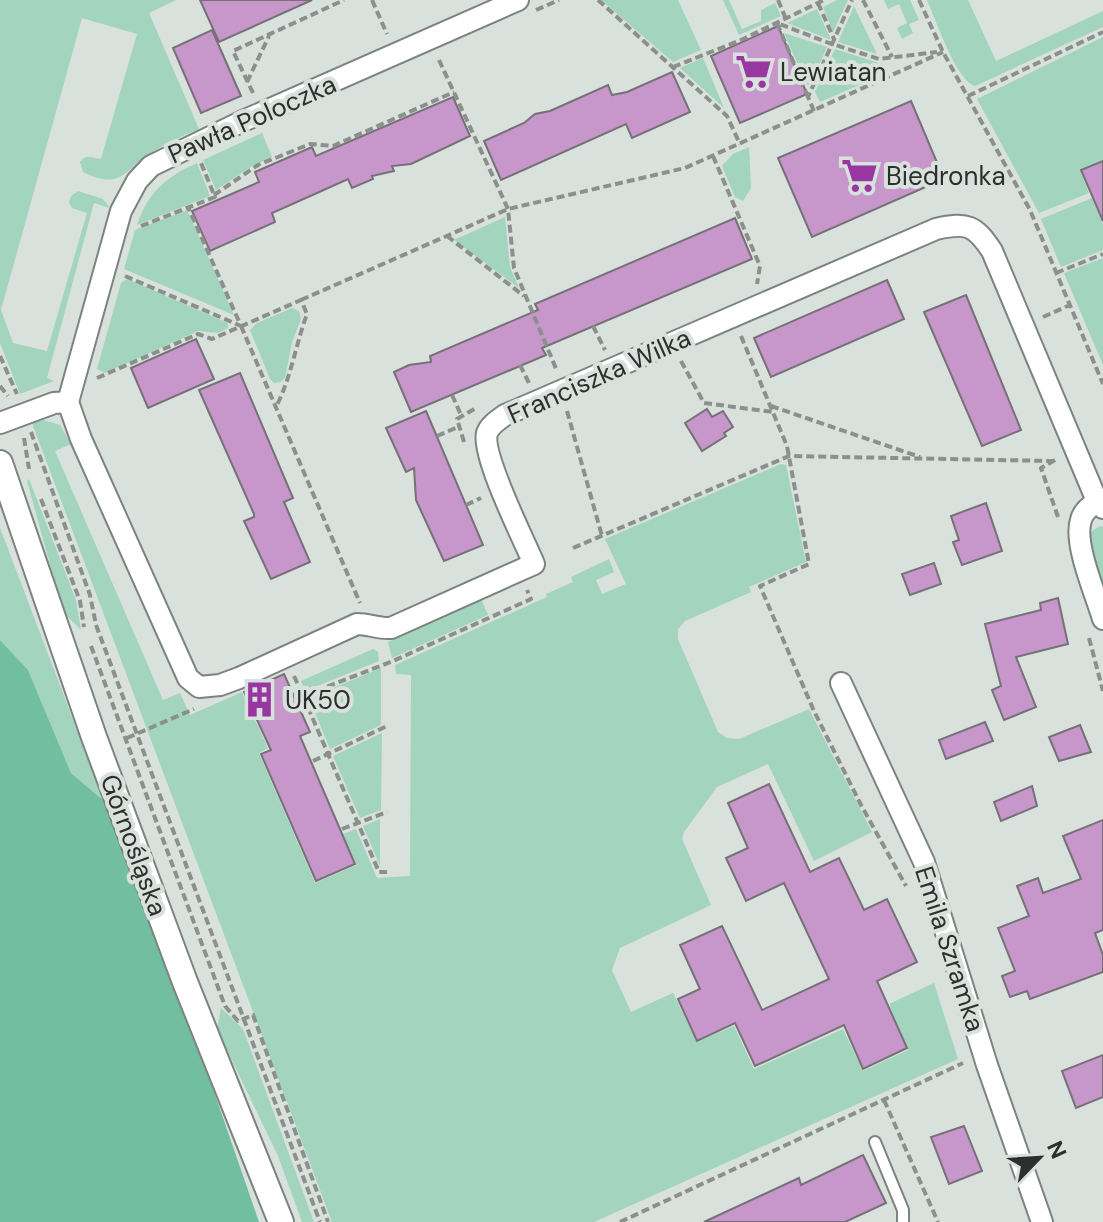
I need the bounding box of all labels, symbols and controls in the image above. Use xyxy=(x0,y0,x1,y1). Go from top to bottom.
supermarket icon: Lewiatan xyxy=(735,53,773,91)
place label: Lewiatan xyxy=(780,55,887,89)
street label: Pawła Poloczka xyxy=(163,67,341,171)
supermarket icon: Biedronka xyxy=(841,157,879,195)
place label: Biedronka xyxy=(886,159,1006,193)
street label: Franciszka Wilka xyxy=(502,320,696,432)
building icon: UK50 xyxy=(240,681,278,719)
place label: UK50 xyxy=(285,683,351,717)
street label: Górnośląska xyxy=(93,770,175,920)
street label: Emila Szramka xyxy=(907,862,993,1036)
north arrow xyxy=(999,1118,1079,1198)
text: N xyxy=(1040,1136,1073,1163)

